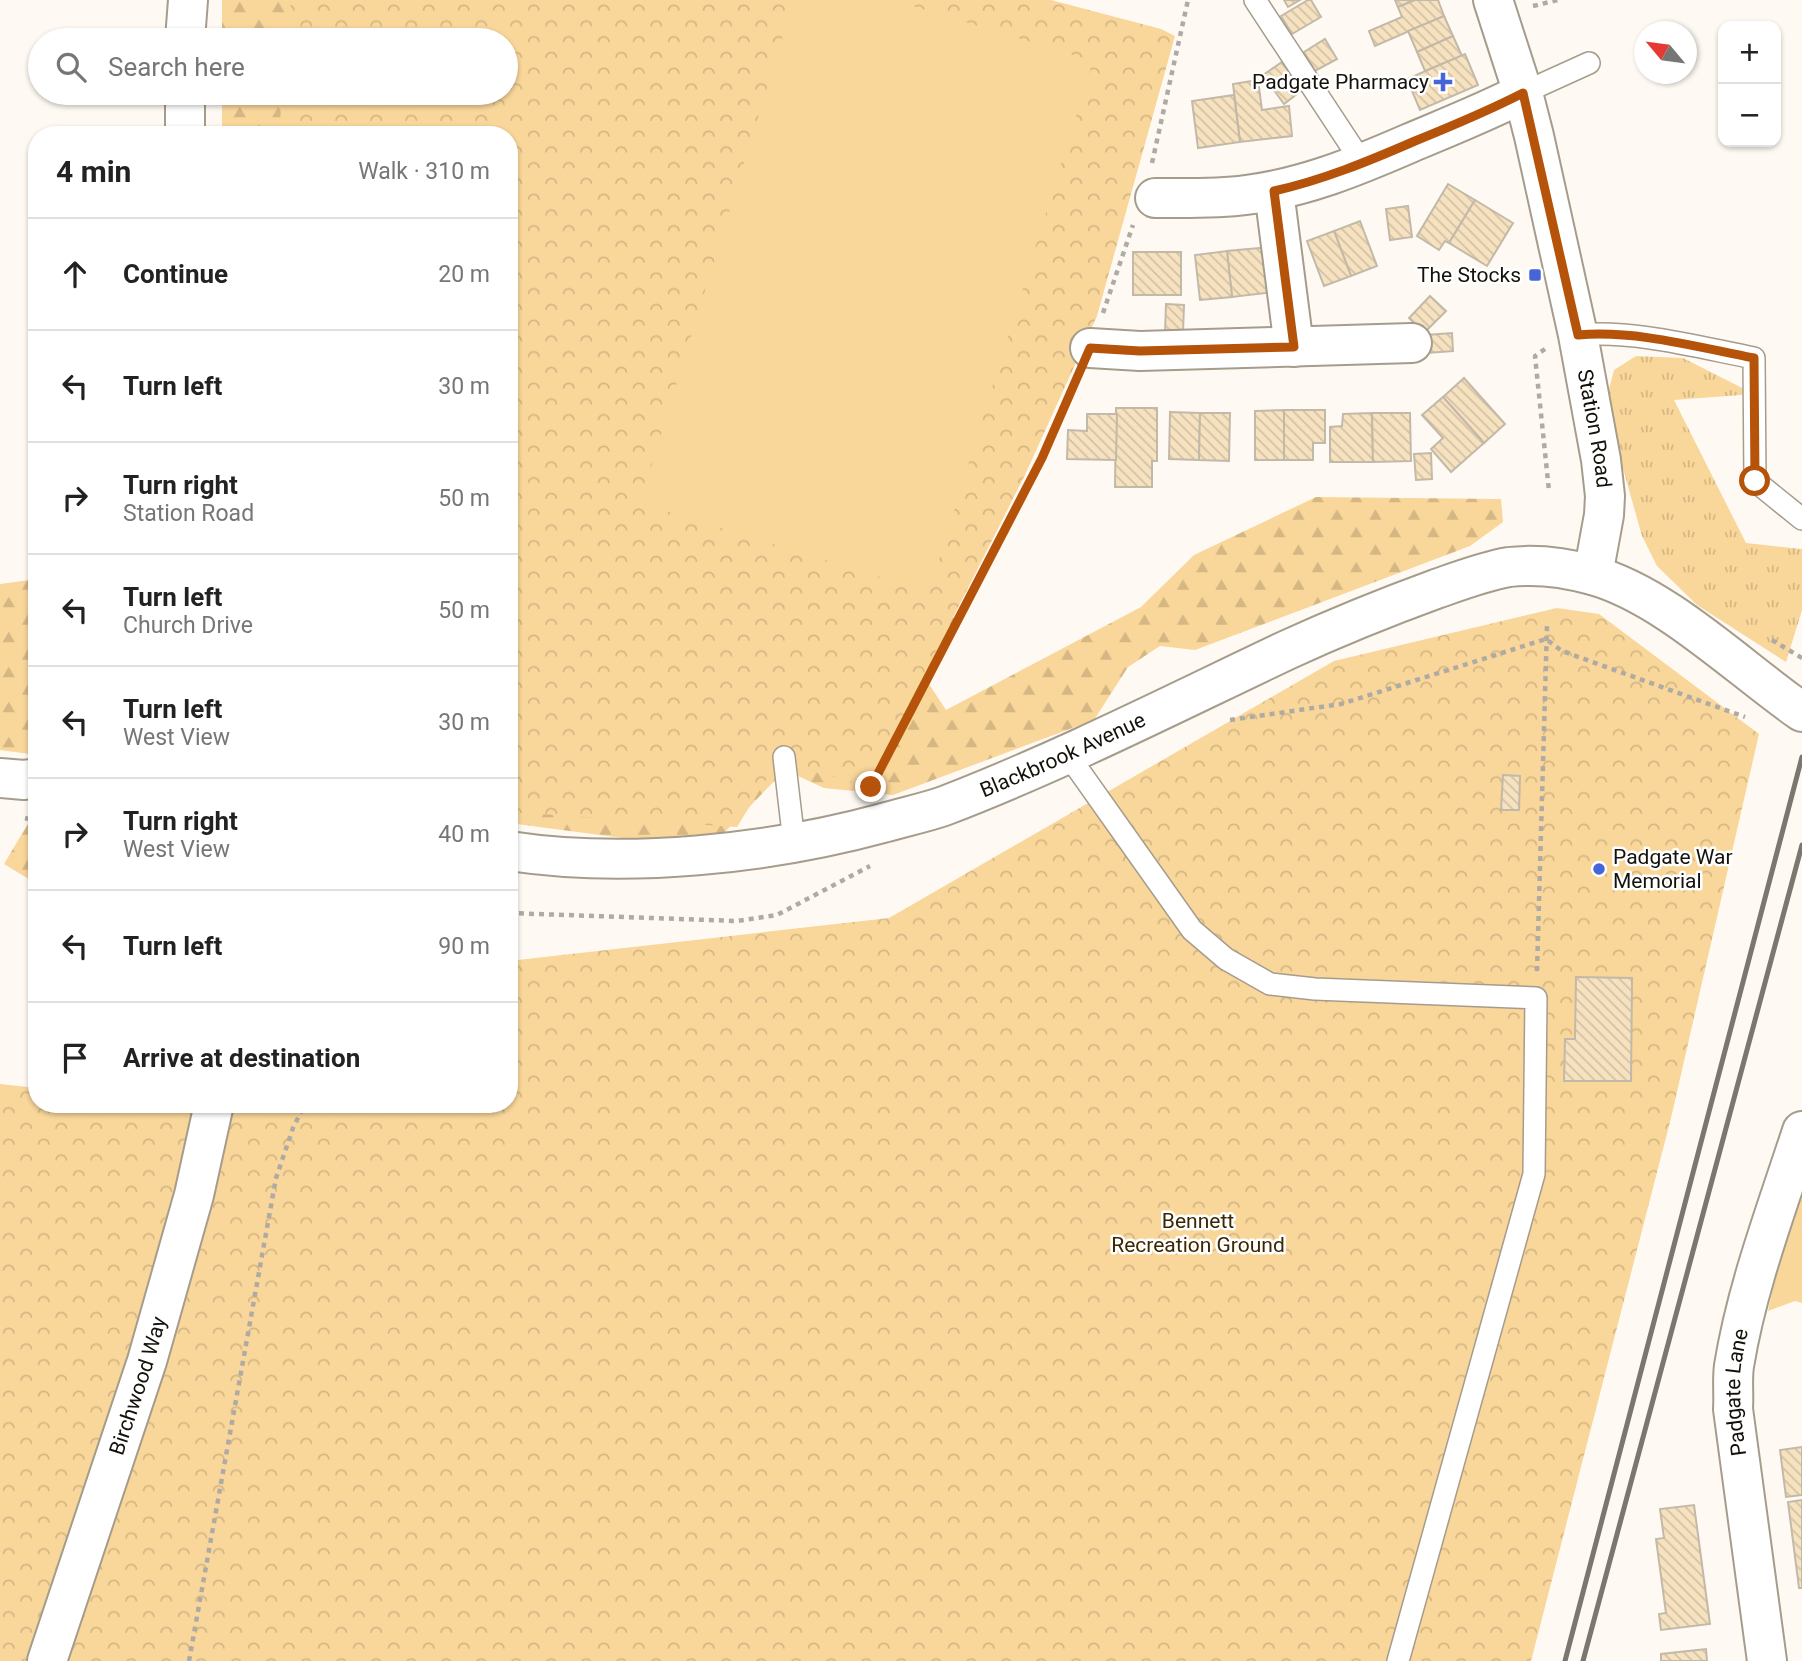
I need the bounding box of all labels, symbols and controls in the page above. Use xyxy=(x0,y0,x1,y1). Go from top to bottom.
north arrow xyxy=(1634,21,1697,84)
map controls xyxy=(1718,21,1781,147)
button: + xyxy=(1718,21,1781,84)
search box xyxy=(28,28,518,105)
icon: search xyxy=(52,48,90,86)
text: Search here xyxy=(108,52,245,82)
place label: Padgate Pharmacy xyxy=(1252,70,1429,94)
marker: Padgate Pharmacy xyxy=(1435,74,1451,90)
button: − xyxy=(1718,84,1781,147)
text: 4 min xyxy=(56,154,131,189)
text: Walk · 310 m xyxy=(358,158,490,185)
icon: ahead xyxy=(56,255,94,293)
text: Continue xyxy=(123,259,228,289)
text: 20 m xyxy=(438,261,490,288)
place label: The Stocks xyxy=(1417,263,1521,287)
marker: The Stocks xyxy=(1527,267,1543,283)
icon: left xyxy=(56,367,94,405)
street label: Station Road xyxy=(1573,367,1616,489)
text: Turn left xyxy=(123,371,222,401)
text: 30 m xyxy=(438,373,490,400)
route start xyxy=(1739,465,1770,496)
text: Turn right xyxy=(123,470,238,500)
icon: right xyxy=(56,479,94,517)
text: 50 m xyxy=(438,485,490,512)
text: Station Road xyxy=(123,500,254,527)
text: Turn left xyxy=(123,582,222,612)
icon: left xyxy=(56,591,94,629)
text: 50 m xyxy=(438,597,490,624)
text: Church Drive xyxy=(123,612,253,639)
text: Turn left xyxy=(123,694,222,724)
icon: left xyxy=(56,703,94,741)
street label: Blackbrook Avenue xyxy=(977,708,1149,802)
text: 30 m xyxy=(438,709,490,736)
text: West View xyxy=(123,724,230,751)
route end xyxy=(855,771,886,802)
text: Turn right xyxy=(123,806,238,836)
icon: right xyxy=(56,815,94,853)
text: 40 m xyxy=(438,821,490,848)
text: West View xyxy=(123,836,230,863)
place label: Padgate War Memorial xyxy=(1613,845,1733,893)
marker: Padgate War Memorial xyxy=(1591,861,1607,877)
icon: left xyxy=(56,927,94,965)
text: Turn left xyxy=(123,931,222,961)
text: 90 m xyxy=(438,933,490,960)
icon: arrive xyxy=(56,1039,94,1077)
text: Arrive at destination xyxy=(123,1043,360,1073)
park label: Bennett Recreation Ground xyxy=(1111,1209,1285,1257)
street label: Birchwood Way xyxy=(105,1314,171,1458)
street label: Padgate Lane xyxy=(1721,1326,1753,1458)

